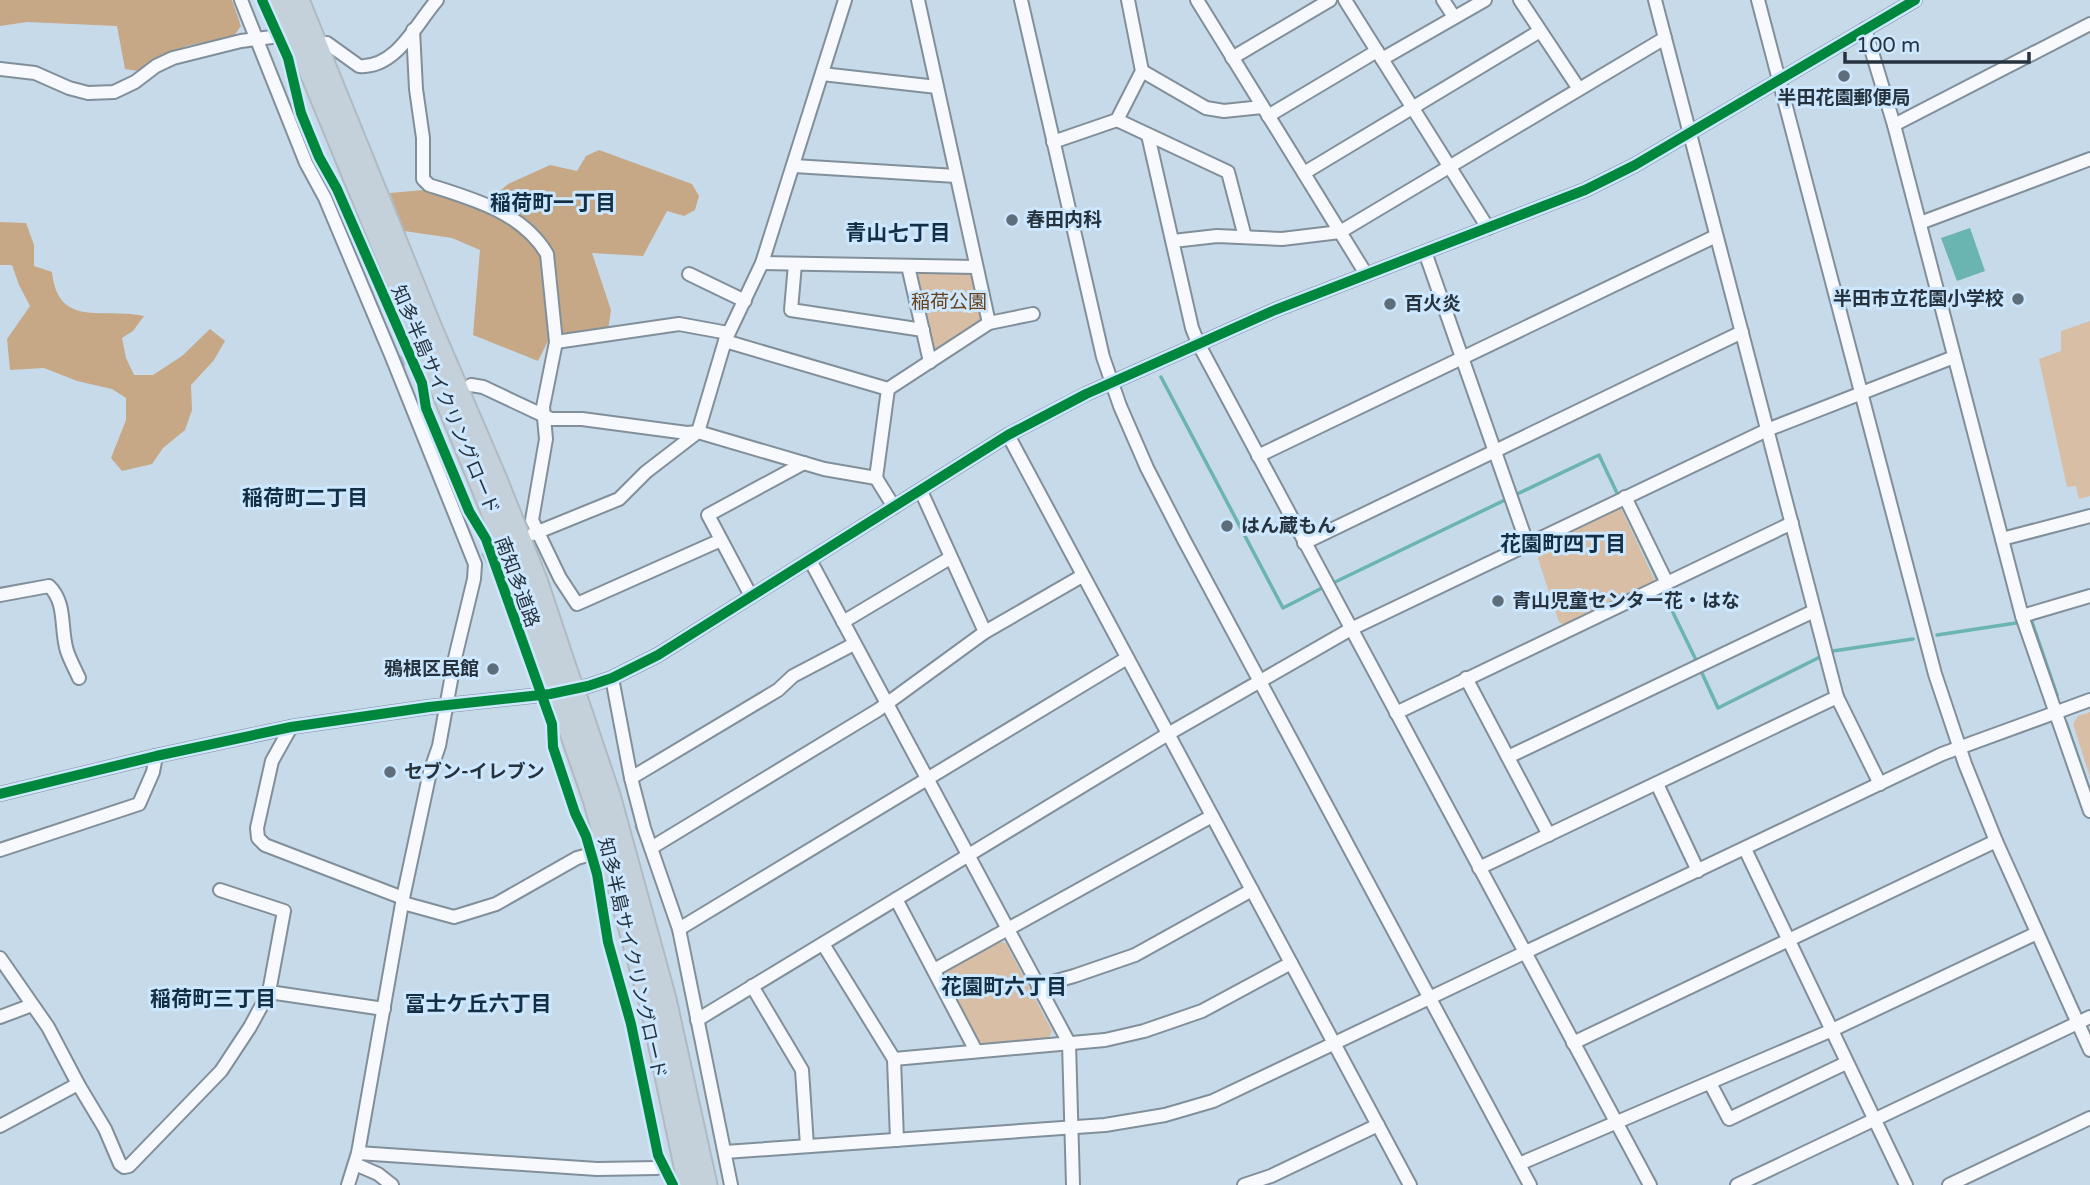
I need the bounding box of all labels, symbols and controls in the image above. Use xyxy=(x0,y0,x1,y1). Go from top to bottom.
scale bar xyxy=(1845,21,2029,65)
text: 100 m xyxy=(1856,33,1920,58)
marker: 半田花園郵便局 xyxy=(1836,68,1852,84)
place label: 半田花園郵便局 xyxy=(1777,87,1911,109)
district label: 稲荷町一丁目 xyxy=(490,191,616,216)
place label: 春田内科 xyxy=(1026,209,1102,231)
marker: 春田内科 xyxy=(1004,212,1020,228)
district label: 青山七丁目 xyxy=(846,221,951,246)
street label: 知多半島サイクリングロード xyxy=(387,282,503,518)
place label: 半田市立花園小学校 xyxy=(1833,288,2004,310)
park label: 稲荷公園 xyxy=(911,291,987,313)
marker: 半田市立花園小学校 xyxy=(2010,291,2026,307)
place label: 百火炎 xyxy=(1404,293,1461,315)
marker: 百火炎 xyxy=(1382,296,1398,312)
district label: 稲荷町二丁目 xyxy=(242,486,368,511)
place label: はん蔵もん xyxy=(1241,515,1336,537)
marker: はん蔵もん xyxy=(1219,518,1235,534)
district label: 花園町四丁目 xyxy=(1500,532,1626,557)
street label: 南知多道路 xyxy=(490,534,544,630)
place label: 青山児童センター花・はな xyxy=(1512,590,1740,612)
marker: 青山児童センター花・はな xyxy=(1490,593,1506,609)
place label: 鴉根区民館 xyxy=(384,658,479,680)
marker: 鴉根区民館 xyxy=(485,661,501,677)
place label: セブン-イレブン xyxy=(404,761,545,783)
marker: セブン-イレブン xyxy=(382,764,398,780)
street label: 知多半島サイクリングロード xyxy=(594,835,670,1081)
district label: 花園町六丁目 xyxy=(941,975,1067,1000)
district label: 稲荷町三丁目 xyxy=(150,987,276,1012)
district label: 冨士ケ丘六丁目 xyxy=(405,992,552,1017)

